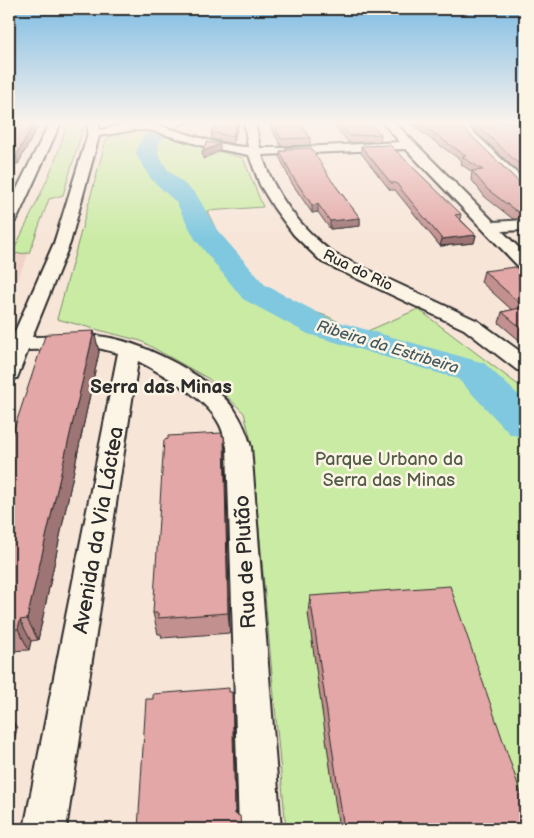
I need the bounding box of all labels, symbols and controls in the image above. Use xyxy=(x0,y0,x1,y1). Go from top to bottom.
street label: Rua do Rio xyxy=(320,245,396,296)
water label: Ribeira da Estribeira xyxy=(314,317,461,378)
district label: Serra das Minas xyxy=(90,376,232,399)
street label: Avenida da Via Láctea xyxy=(68,425,129,636)
park label: Parque Urbano da Serra das Minas xyxy=(315,449,463,491)
street label: Rua de Plutão xyxy=(230,494,261,629)

